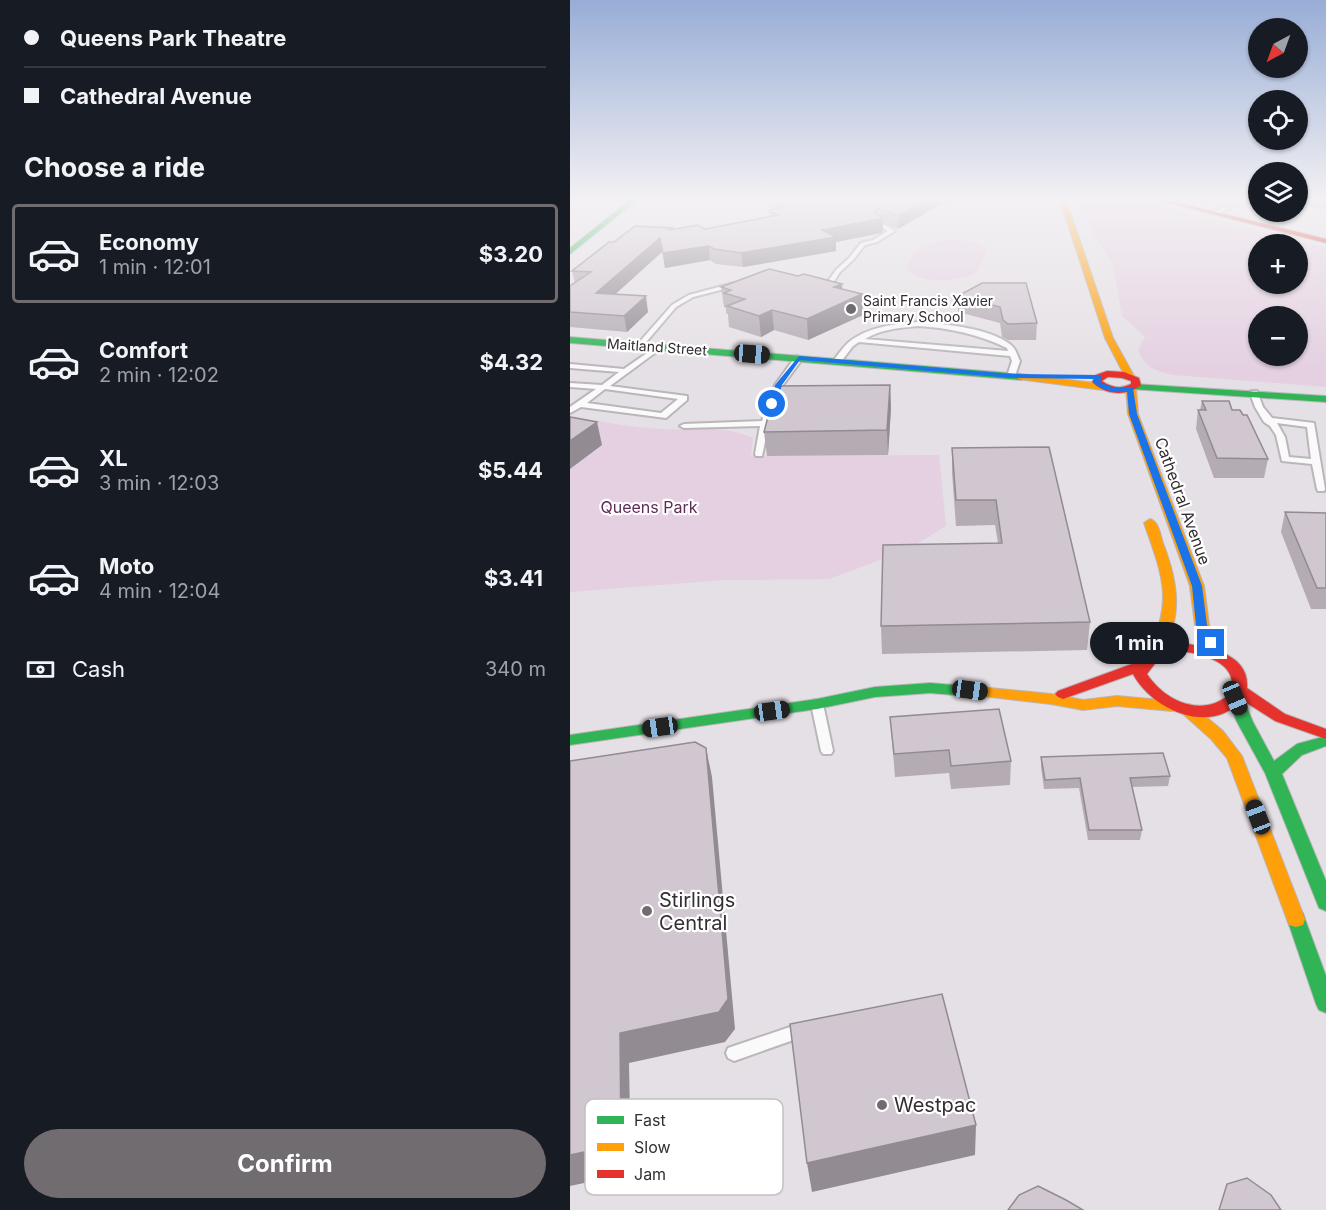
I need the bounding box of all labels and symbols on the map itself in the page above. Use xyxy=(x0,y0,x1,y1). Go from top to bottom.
north arrow xyxy=(1248,18,1308,78)
place label: Saint Francis Xavier Primary School xyxy=(863,292,993,325)
marker: Saint Francis Xavier Primary School xyxy=(844,302,858,316)
street label: Maitland Street xyxy=(607,335,708,358)
car xyxy=(733,344,771,364)
route start xyxy=(758,390,785,417)
street label: Cathedral Avenue xyxy=(1151,435,1215,567)
park label: Queens Park xyxy=(600,497,698,517)
callout: 1 min xyxy=(1091,622,1190,664)
route end xyxy=(1197,629,1224,656)
car xyxy=(1220,678,1250,718)
car xyxy=(951,679,989,701)
car xyxy=(753,700,791,722)
car xyxy=(641,716,679,738)
car xyxy=(1243,797,1273,837)
place label: Stirlings Central xyxy=(659,888,735,935)
marker: Stirlings Central xyxy=(640,904,654,918)
place label: Westpac xyxy=(894,1093,977,1117)
marker: Westpac xyxy=(875,1098,889,1112)
legend xyxy=(585,1099,783,1195)
text: Fast xyxy=(634,1110,666,1130)
text: Slow xyxy=(634,1137,671,1157)
text: Jam xyxy=(634,1164,666,1184)

